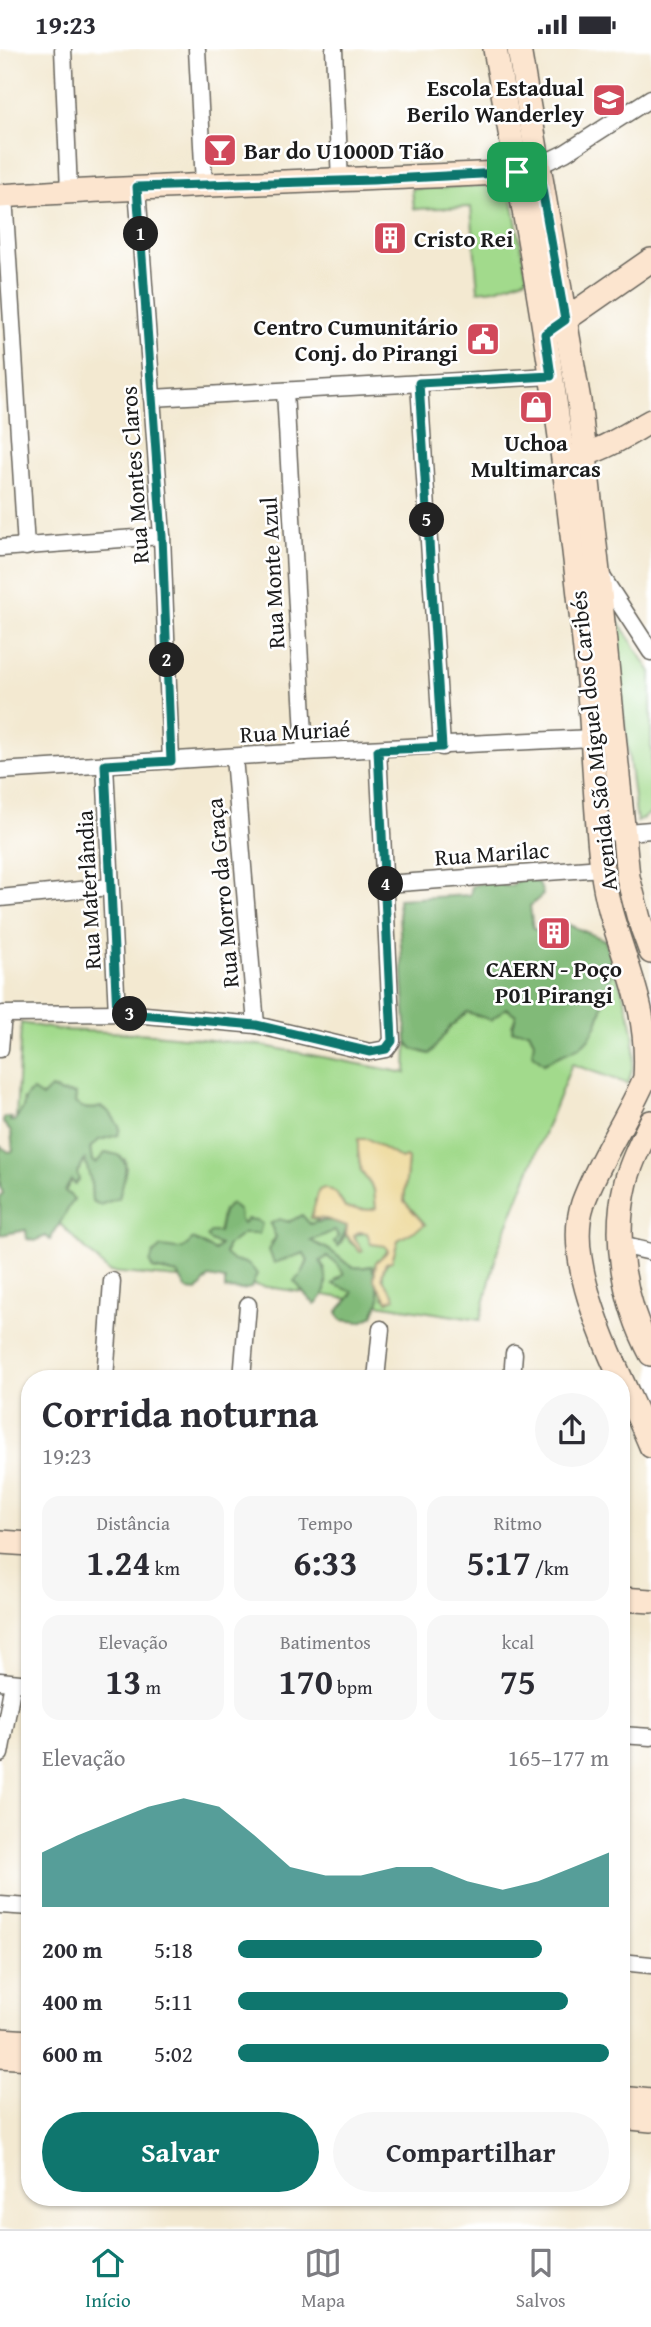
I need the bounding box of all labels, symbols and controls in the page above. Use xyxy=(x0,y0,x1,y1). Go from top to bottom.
text: 19:23 xyxy=(35,5,96,44)
place label: Escola Estadual Berilo Wanderley xyxy=(407,71,584,130)
school or university icon: Escola Estadual Berilo Wanderley xyxy=(590,81,628,119)
bar icon: Bar do U1000D Tião xyxy=(201,131,239,169)
place label: Bar do U1000D Tião xyxy=(244,134,444,167)
pin xyxy=(487,142,547,202)
icon: arrive xyxy=(498,153,536,191)
pin: 1 xyxy=(124,217,158,251)
text: 1 xyxy=(136,219,145,247)
building icon: Cristo Rei xyxy=(371,219,409,257)
place label: Cristo Rei xyxy=(414,222,513,255)
place label: Centro Cumunitário Conj. do Pirangi xyxy=(254,310,458,369)
public building icon: Centro Cumunitário Conj. do Pirangi xyxy=(464,320,502,358)
street label: Rua Montes Claros xyxy=(111,385,157,565)
shop icon: Uchoa Multimarcas xyxy=(517,388,555,426)
place label: Uchoa Multimarcas xyxy=(471,426,601,485)
street label: Rua Monte Azul xyxy=(252,496,292,650)
pin: 5 xyxy=(410,503,444,538)
text: 5 xyxy=(422,505,431,533)
street label: Avenida São Miguel dos Caribés xyxy=(561,589,625,893)
pin: 2 xyxy=(150,643,184,677)
text: 2 xyxy=(162,645,171,673)
street label: Rua Muriaé xyxy=(239,712,351,750)
street label: Rua Morro da Graça xyxy=(197,797,247,989)
street label: Rua Materlândia xyxy=(67,809,109,971)
street label: Rua Marilac xyxy=(434,833,550,873)
pin: 4 xyxy=(368,867,404,901)
text: 4 xyxy=(381,869,390,897)
building icon: CAERN - Poço P01 Pirangi xyxy=(535,914,573,952)
place label: CAERN - Poço P01 Pirangi xyxy=(486,952,622,1011)
pin: 3 xyxy=(113,997,148,1031)
text: 3 xyxy=(125,999,134,1027)
text: Corrida noturna xyxy=(42,1385,318,1441)
button: share xyxy=(535,1393,609,1467)
text: 19:23 xyxy=(42,1439,92,1472)
text: Distância xyxy=(96,1509,170,1537)
text: Tempo xyxy=(298,1509,353,1537)
text: Ritmo xyxy=(494,1509,542,1537)
text: 1.24 xyxy=(86,1537,151,1588)
text: 6:33 xyxy=(293,1537,358,1588)
text: 5:17 xyxy=(467,1537,531,1588)
text: km xyxy=(151,1554,180,1582)
text: /km xyxy=(531,1554,569,1582)
text: Elevação xyxy=(99,1628,168,1656)
text: Batimentos xyxy=(280,1628,371,1656)
text: kcal xyxy=(502,1628,534,1656)
text: 13 xyxy=(105,1656,141,1707)
text: 170 xyxy=(278,1656,333,1707)
text: 75 xyxy=(500,1656,536,1707)
text: m xyxy=(141,1673,161,1701)
text: bpm xyxy=(333,1673,373,1701)
text: Elevação xyxy=(42,1741,126,1774)
text: 165–177 m xyxy=(508,1741,609,1774)
text: 200 m xyxy=(42,1933,103,1966)
text: 5:18 xyxy=(154,1933,193,1966)
text: 400 m xyxy=(42,1985,103,2018)
text: 5:11 xyxy=(154,1985,193,2018)
text: 600 m xyxy=(42,2037,103,2070)
text: 5:02 xyxy=(154,2037,193,2070)
button: Salvar xyxy=(42,2112,319,2192)
button: Compartilhar xyxy=(333,2112,609,2192)
tab: Início xyxy=(85,2244,131,2314)
tab: Mapa xyxy=(301,2244,345,2314)
tab: Salvos xyxy=(516,2244,566,2314)

